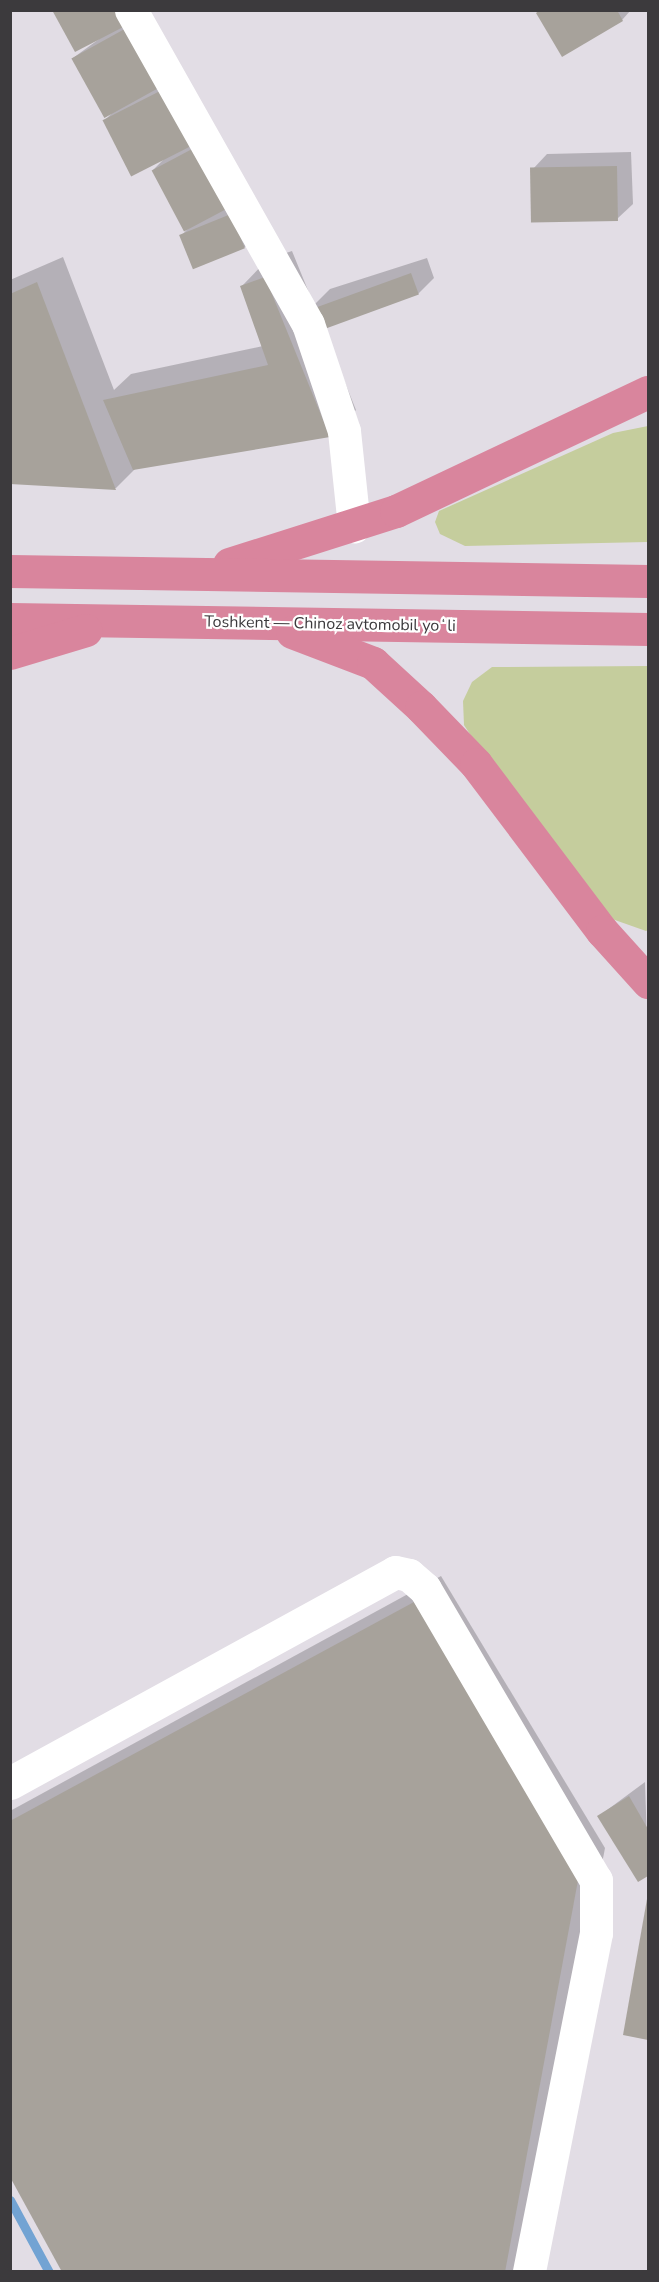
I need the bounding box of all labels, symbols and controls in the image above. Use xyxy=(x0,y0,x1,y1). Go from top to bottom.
street label: Toshkent — Chinoz avtomobil yoʻli xyxy=(204,612,456,636)

